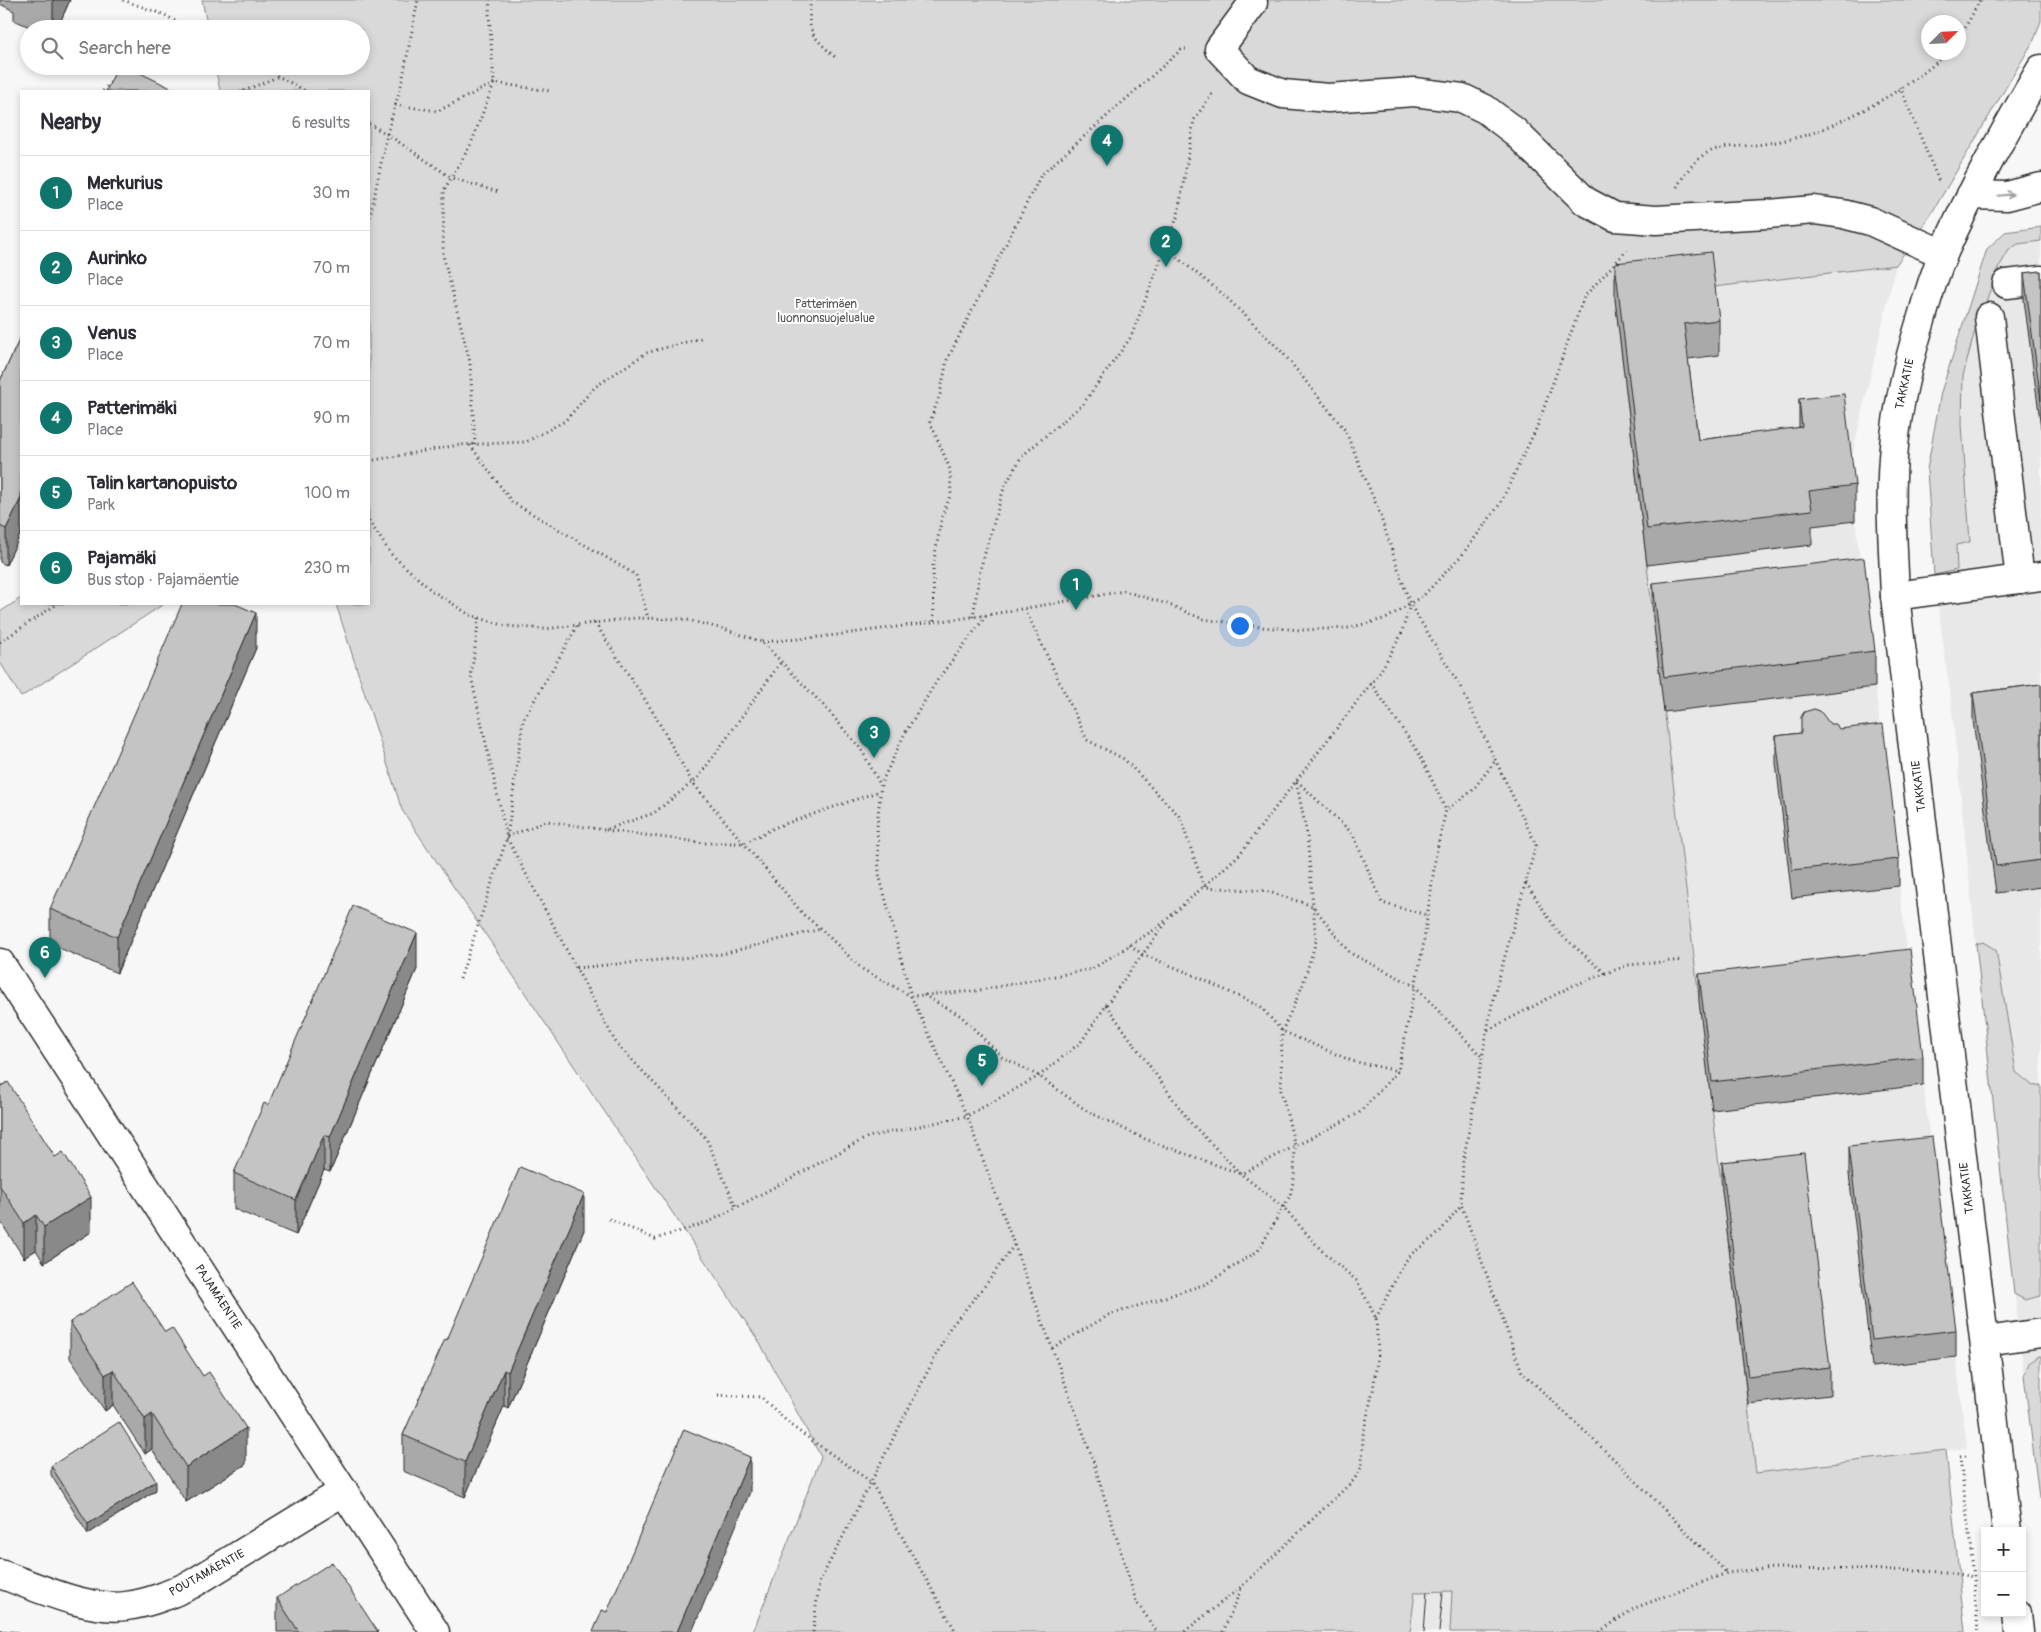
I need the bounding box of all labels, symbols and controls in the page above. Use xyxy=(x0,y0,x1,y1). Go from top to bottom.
north arrow xyxy=(1921,15,1966,60)
search box xyxy=(20,20,370,75)
icon: search xyxy=(38,34,66,62)
text: Search here xyxy=(78,36,171,60)
text: Nearby xyxy=(40,109,101,136)
text: 6 results xyxy=(292,113,350,133)
pin: 4 xyxy=(1091,125,1123,166)
text: Merkurius xyxy=(87,171,163,195)
text: 1 xyxy=(53,183,59,203)
text: 30 m xyxy=(312,183,350,203)
one-way arrow xyxy=(1998,190,2014,200)
text: Place xyxy=(87,195,123,215)
pin: 2 xyxy=(1150,226,1182,267)
text: Aurinko xyxy=(87,246,147,270)
text: 2 xyxy=(52,258,60,278)
text: 70 m xyxy=(313,258,350,278)
text: Place xyxy=(87,270,123,290)
park label: Patterimäen luonnonsuojelualue xyxy=(777,297,875,326)
text: Venus xyxy=(87,321,136,345)
text: 3 xyxy=(52,333,60,353)
text: 70 m xyxy=(313,333,350,353)
text: Place xyxy=(87,345,123,365)
street label: TAKKATIE xyxy=(1892,357,1918,411)
text: Patterimäki xyxy=(87,396,177,420)
text: 4 xyxy=(51,408,61,428)
text: 90 m xyxy=(313,408,350,428)
text: Place xyxy=(87,420,123,440)
text: Talin kartanopuisto xyxy=(87,471,237,495)
text: 5 xyxy=(52,483,60,503)
text: 100 m xyxy=(304,483,350,503)
text: Park xyxy=(87,495,115,515)
text: Pajamäki xyxy=(87,546,156,570)
text: 6 xyxy=(51,558,61,578)
text: 230 m xyxy=(304,558,350,578)
pin: 1 xyxy=(1060,569,1092,610)
text: Bus stop · Pajamäentie xyxy=(87,570,239,590)
your location xyxy=(1227,613,1253,639)
pin: 3 xyxy=(858,717,890,758)
street label: TAKKATIE xyxy=(1908,759,1930,813)
pin: 6 xyxy=(29,937,61,978)
pin: 5 xyxy=(966,1045,998,1086)
street label: TAKKATIE xyxy=(1956,1161,1978,1215)
street label: PAJAMÄENTIE xyxy=(191,1261,245,1332)
map controls xyxy=(1981,1527,2026,1617)
button: + xyxy=(1981,1527,2026,1572)
street label: POUTAMÄENTIE xyxy=(166,1545,247,1600)
button: − xyxy=(1981,1572,2026,1617)

